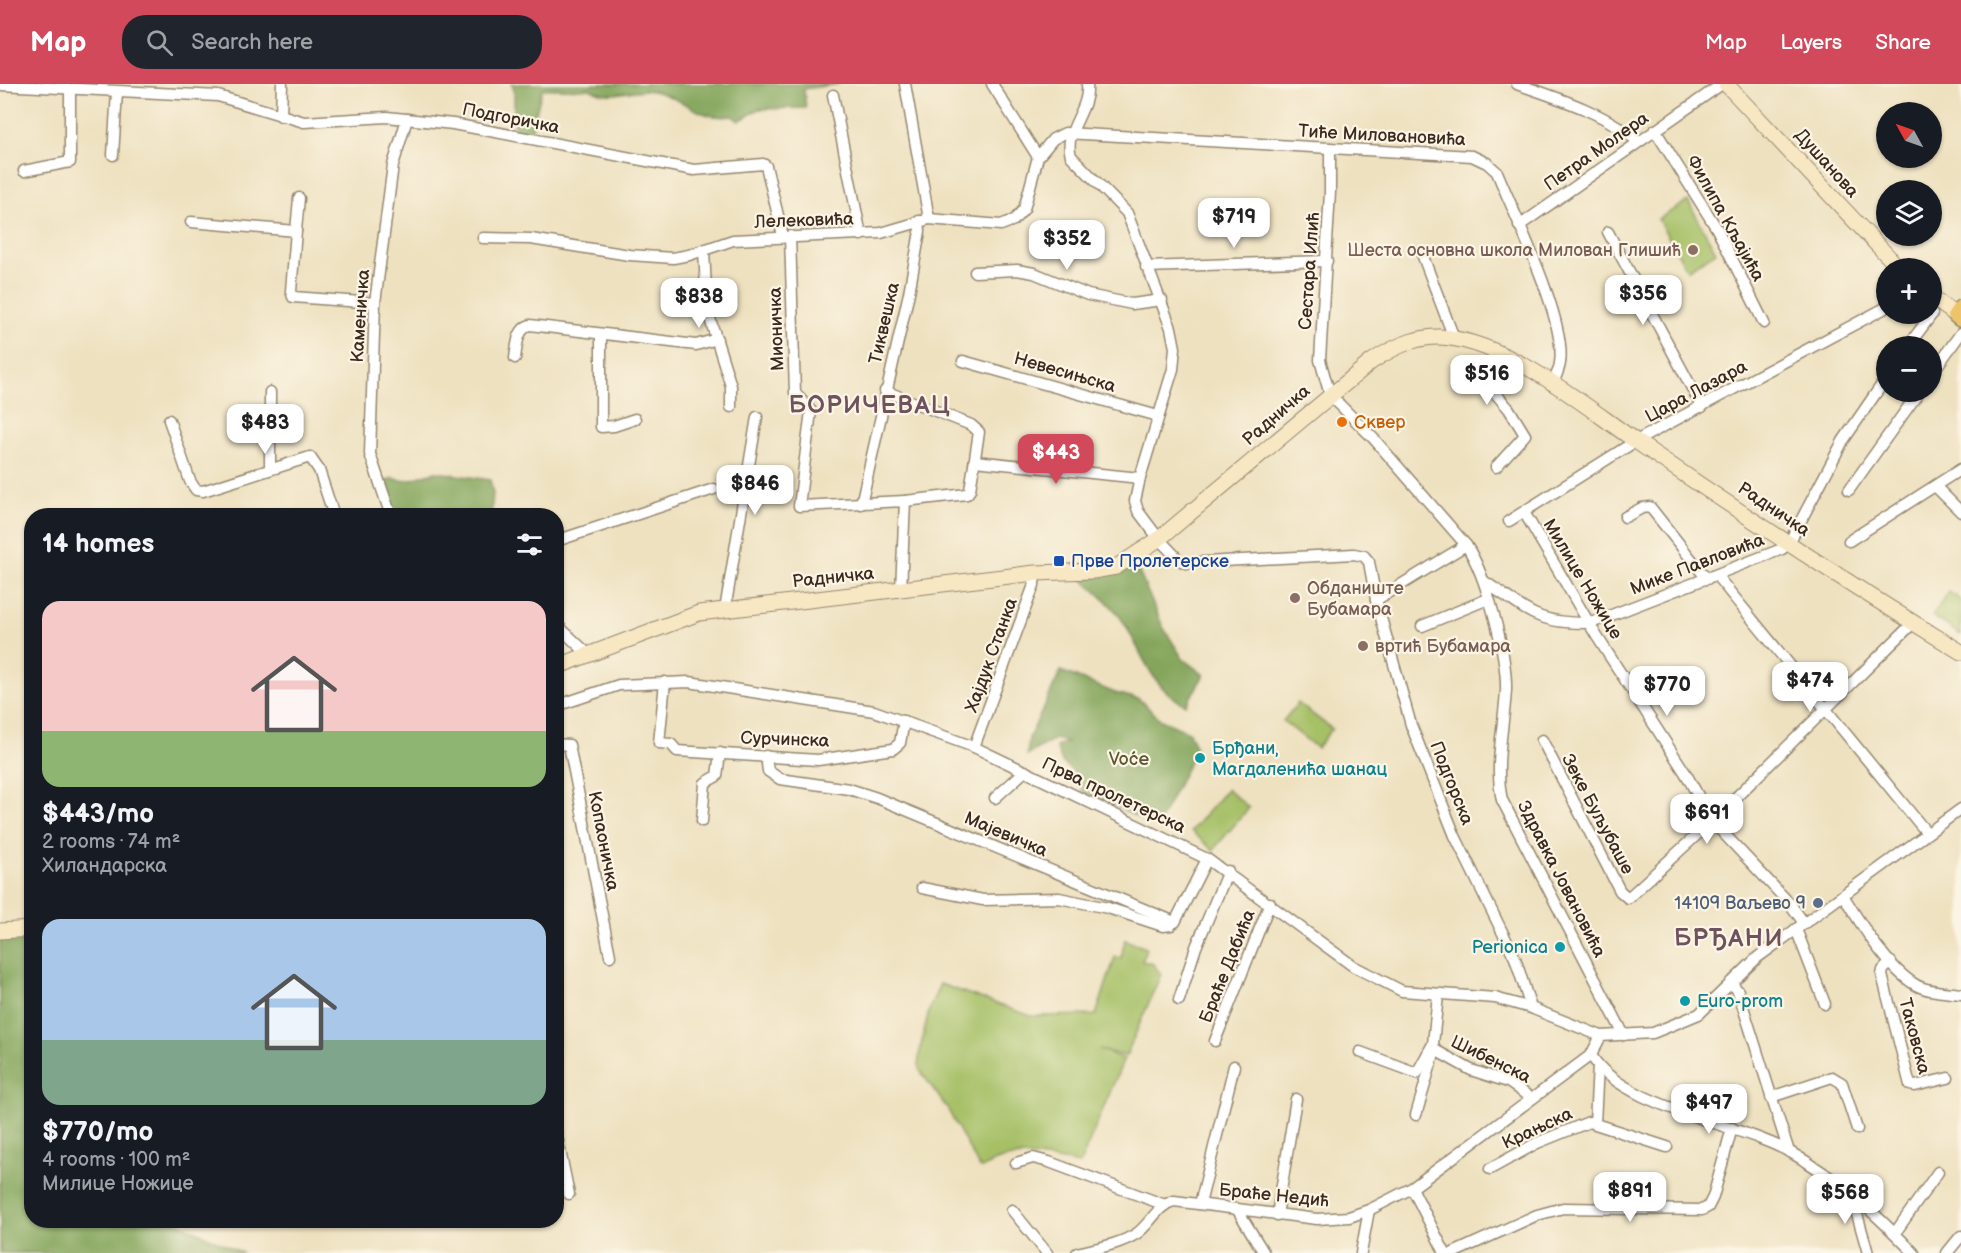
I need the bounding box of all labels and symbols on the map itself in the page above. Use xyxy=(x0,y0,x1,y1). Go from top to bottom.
street label: Подгоричка xyxy=(460,99,562,138)
north arrow xyxy=(1876,102,1942,168)
street label: Петра Молера xyxy=(1540,107,1653,195)
street label: Тиће Миловановића xyxy=(1298,121,1467,150)
street label: Душанова xyxy=(1790,125,1863,202)
street label: Филипа Кљајића xyxy=(1682,152,1769,285)
pin: $719 xyxy=(1198,198,1270,249)
street label: Лелековића xyxy=(753,208,854,233)
street label: Сестара Илић xyxy=(1295,211,1324,331)
pin: $352 xyxy=(1031,220,1103,271)
place label: Шеста основна школа Милован Глишић xyxy=(1347,240,1681,261)
marker: Шеста основна школа Милован Глишић xyxy=(1686,243,1700,257)
street label: Каменичка xyxy=(347,268,374,363)
pin: $356 xyxy=(1607,275,1679,326)
pin: $838 xyxy=(663,278,735,329)
street label: Тиквешка xyxy=(865,280,904,366)
street label: Мионичка xyxy=(765,286,788,371)
street label: Невесињска xyxy=(1012,348,1118,397)
pin: $516 xyxy=(1451,355,1523,406)
street label: Цара Лазара xyxy=(1642,356,1751,427)
street label: Радничка xyxy=(1238,380,1315,450)
district label: БОРИЧЕВАЦ xyxy=(789,391,951,420)
pin: $483 xyxy=(229,404,301,455)
place label: Сквер xyxy=(1354,412,1405,433)
marker: Сквер xyxy=(1335,415,1349,429)
pin: $443 xyxy=(1020,434,1092,485)
pin: $846 xyxy=(719,465,791,516)
street label: Радничка xyxy=(1734,478,1814,541)
street label: Милице Ножице xyxy=(1538,515,1627,643)
street label: Мике Павловића xyxy=(1627,529,1767,600)
place label: Прве Пролетерске xyxy=(1071,551,1229,572)
marker: Прве Пролетерске xyxy=(1052,554,1066,568)
street label: Радничка xyxy=(791,563,875,592)
place label: Обданиште Бубамара xyxy=(1307,578,1404,620)
marker: Обданиште Бубамара xyxy=(1288,591,1302,605)
street label: Хајдук Станка xyxy=(961,595,1022,715)
place label: вртић Бубамара xyxy=(1375,636,1511,657)
marker: вртић Бубамара xyxy=(1356,639,1370,653)
pin: $474 xyxy=(1774,662,1846,713)
pin: $770 xyxy=(1631,666,1703,717)
street label: Сурчинска xyxy=(740,727,830,752)
place label: Брђани, Магдаленића шанац xyxy=(1212,738,1388,780)
street label: Подгорска xyxy=(1425,738,1478,828)
park label: Voće xyxy=(1109,749,1149,770)
street label: Зеке Буљубаше xyxy=(1557,750,1638,878)
marker: Брђани, Магдаленића шанац xyxy=(1193,751,1207,765)
street label: Прва пролетерска xyxy=(1039,753,1189,838)
street label: Копаоничка xyxy=(584,790,624,893)
pin: $691 xyxy=(1671,794,1743,845)
street label: Здравка Јовановића xyxy=(1513,797,1610,961)
street label: Мајевичка xyxy=(961,807,1051,862)
place label: 14109 Ваљево 9 xyxy=(1674,893,1806,914)
marker: 14109 Ваљево 9 xyxy=(1811,896,1825,910)
street label: Браће Дабића xyxy=(1195,906,1260,1026)
district label: БРЂАНИ xyxy=(1674,924,1784,953)
place label: Perionica xyxy=(1472,937,1548,958)
marker: Perionica xyxy=(1553,940,1567,954)
place label: Euro-prom xyxy=(1697,991,1783,1012)
marker: Euro-prom xyxy=(1678,994,1692,1008)
street label: Таковска xyxy=(1894,996,1935,1077)
street label: Шибенска xyxy=(1447,1031,1534,1088)
pin: $497 xyxy=(1673,1084,1745,1135)
street label: Крањска xyxy=(1499,1103,1576,1154)
pin: $891 xyxy=(1594,1172,1666,1223)
pin: $568 xyxy=(1809,1174,1881,1225)
street label: Браће Недић xyxy=(1218,1179,1330,1212)

